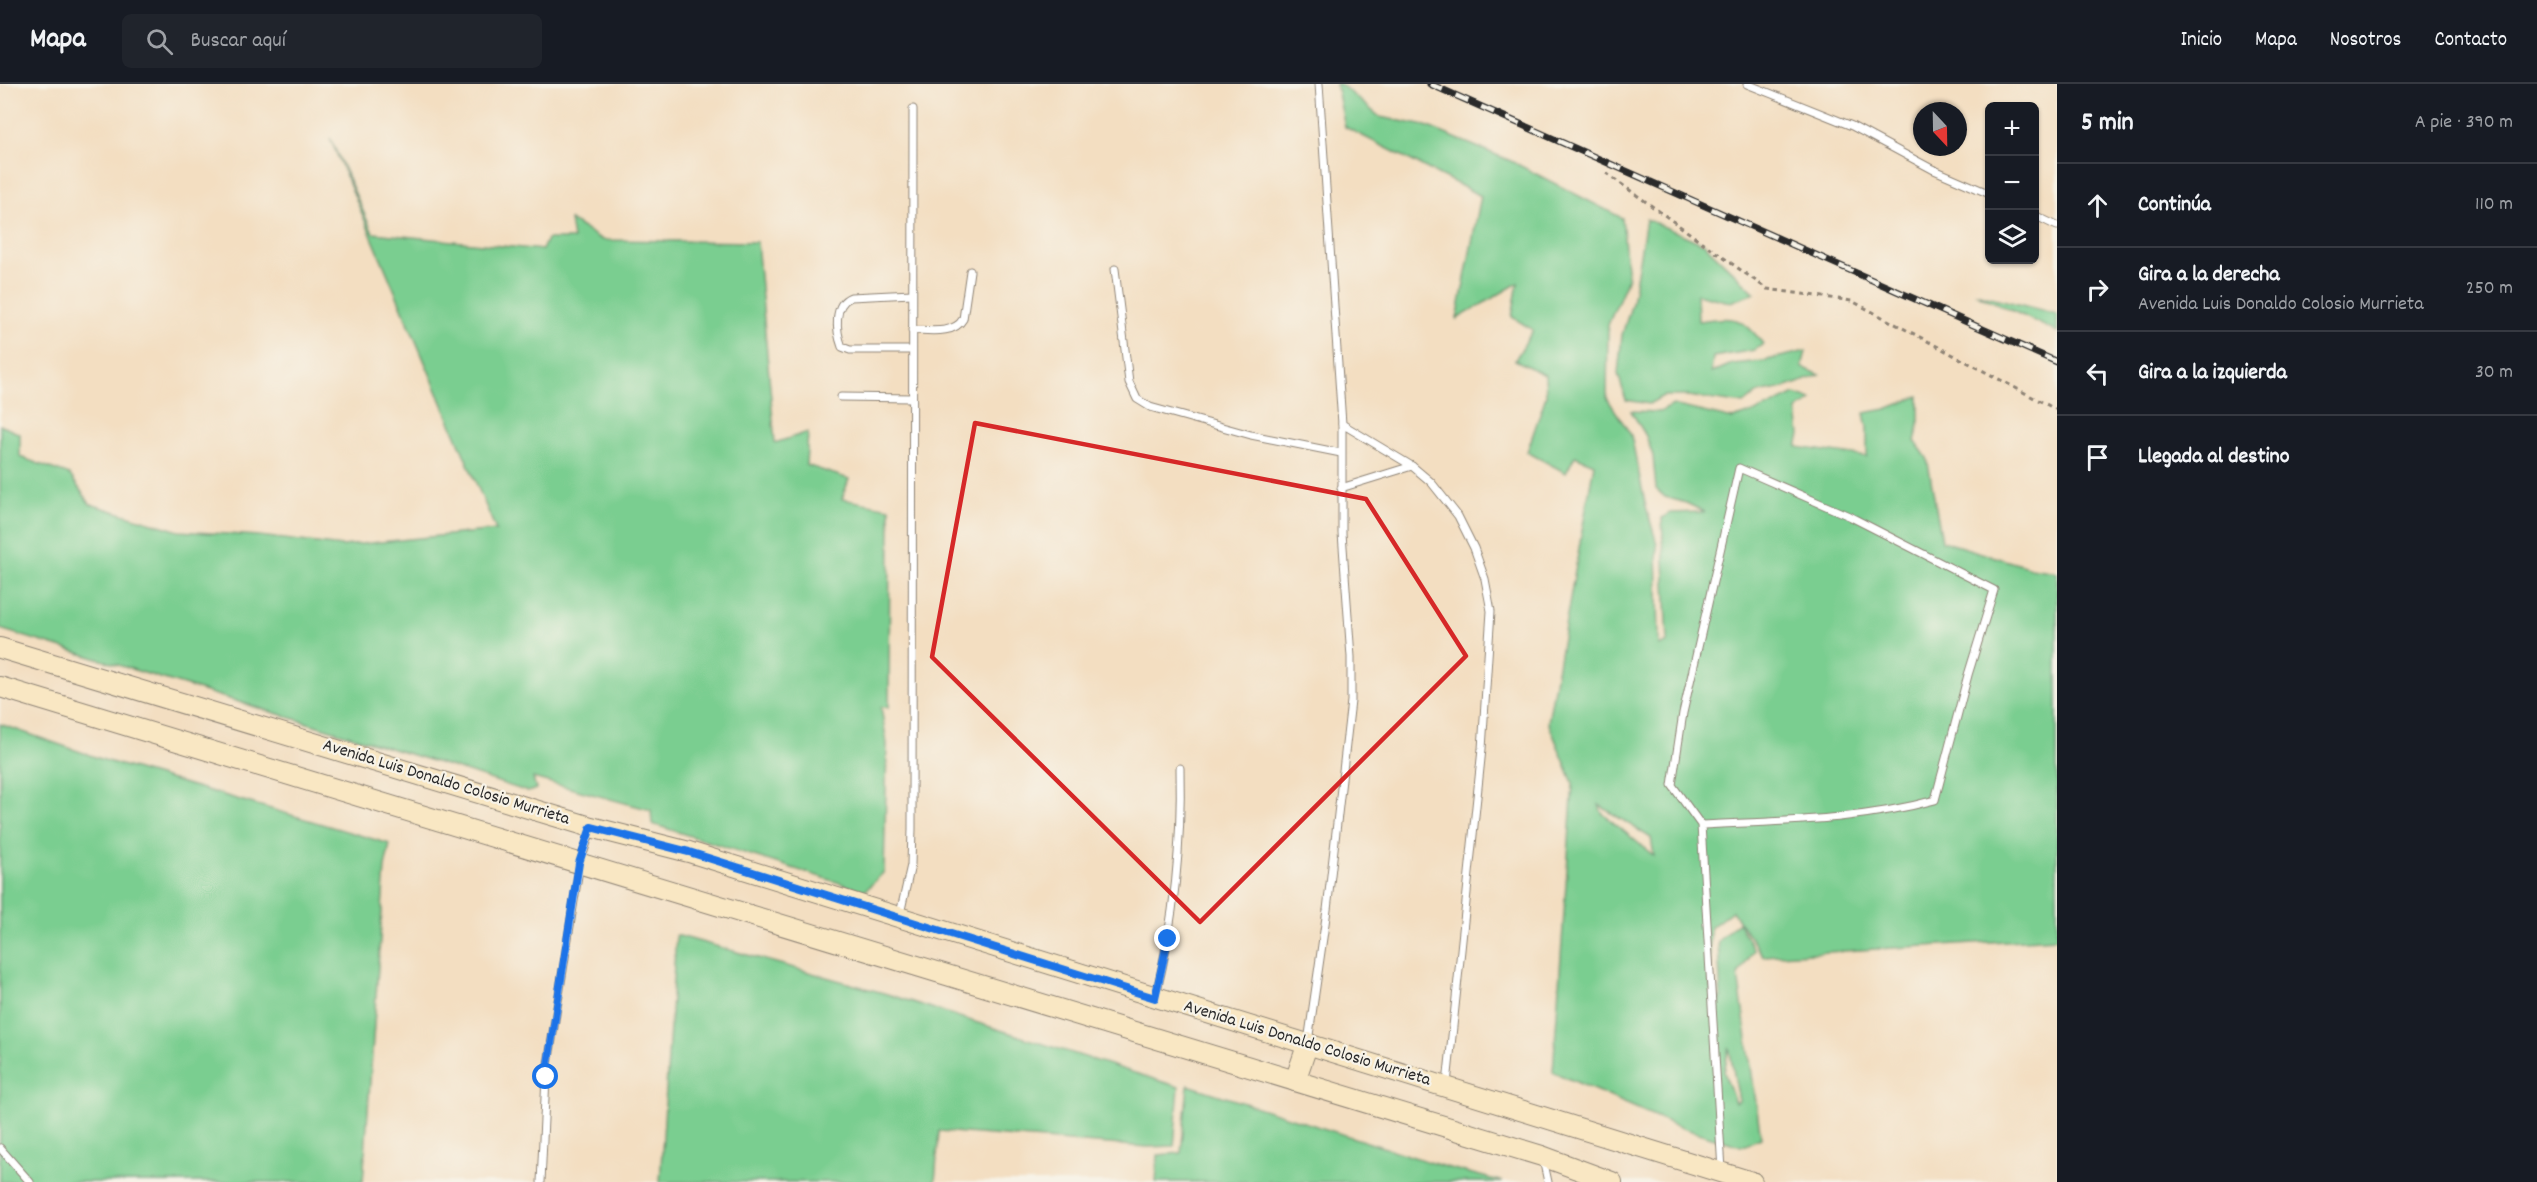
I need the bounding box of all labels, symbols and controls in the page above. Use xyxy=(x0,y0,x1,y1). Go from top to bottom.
search box xyxy=(122,14,542,68)
text: Mapa xyxy=(30,21,86,61)
icon: search xyxy=(143,25,176,58)
text: Buscar aquí xyxy=(191,26,286,57)
text: Inicio xyxy=(2180,26,2222,56)
text: Mapa xyxy=(2255,26,2297,56)
text: Nosotros xyxy=(2330,26,2401,56)
text: Contacto xyxy=(2434,26,2507,56)
north arrow xyxy=(1913,102,1967,156)
map controls xyxy=(1985,102,2039,264)
button: + xyxy=(1985,102,2039,156)
text: 5 min xyxy=(2081,105,2134,142)
text: A pie · 390 m xyxy=(2415,109,2513,137)
button: − xyxy=(1985,156,2039,210)
icon: ahead xyxy=(2081,189,2114,222)
text: Continúa xyxy=(2138,190,2211,221)
text: 110 m xyxy=(2475,191,2513,219)
button: layers xyxy=(1985,210,2039,264)
text: Gira a la derecha xyxy=(2138,260,2280,291)
icon: right xyxy=(2081,273,2114,306)
text: 250 m xyxy=(2466,275,2513,303)
text: Avenida Luis Donaldo Colosio Murrieta xyxy=(2138,291,2424,319)
icon: left xyxy=(2081,357,2114,390)
text: Gira a la izquierda xyxy=(2138,358,2287,389)
text: 30 m xyxy=(2475,359,2513,387)
icon: arrive xyxy=(2081,441,2114,474)
text: Llegada al destino xyxy=(2138,442,2290,473)
street label: Avenida Luis Donaldo Colosio Murrieta xyxy=(319,733,573,833)
route end xyxy=(1154,925,1180,951)
street label: Avenida Luis Donaldo Colosio Murrieta xyxy=(1180,994,1434,1094)
route start xyxy=(532,1063,558,1089)

